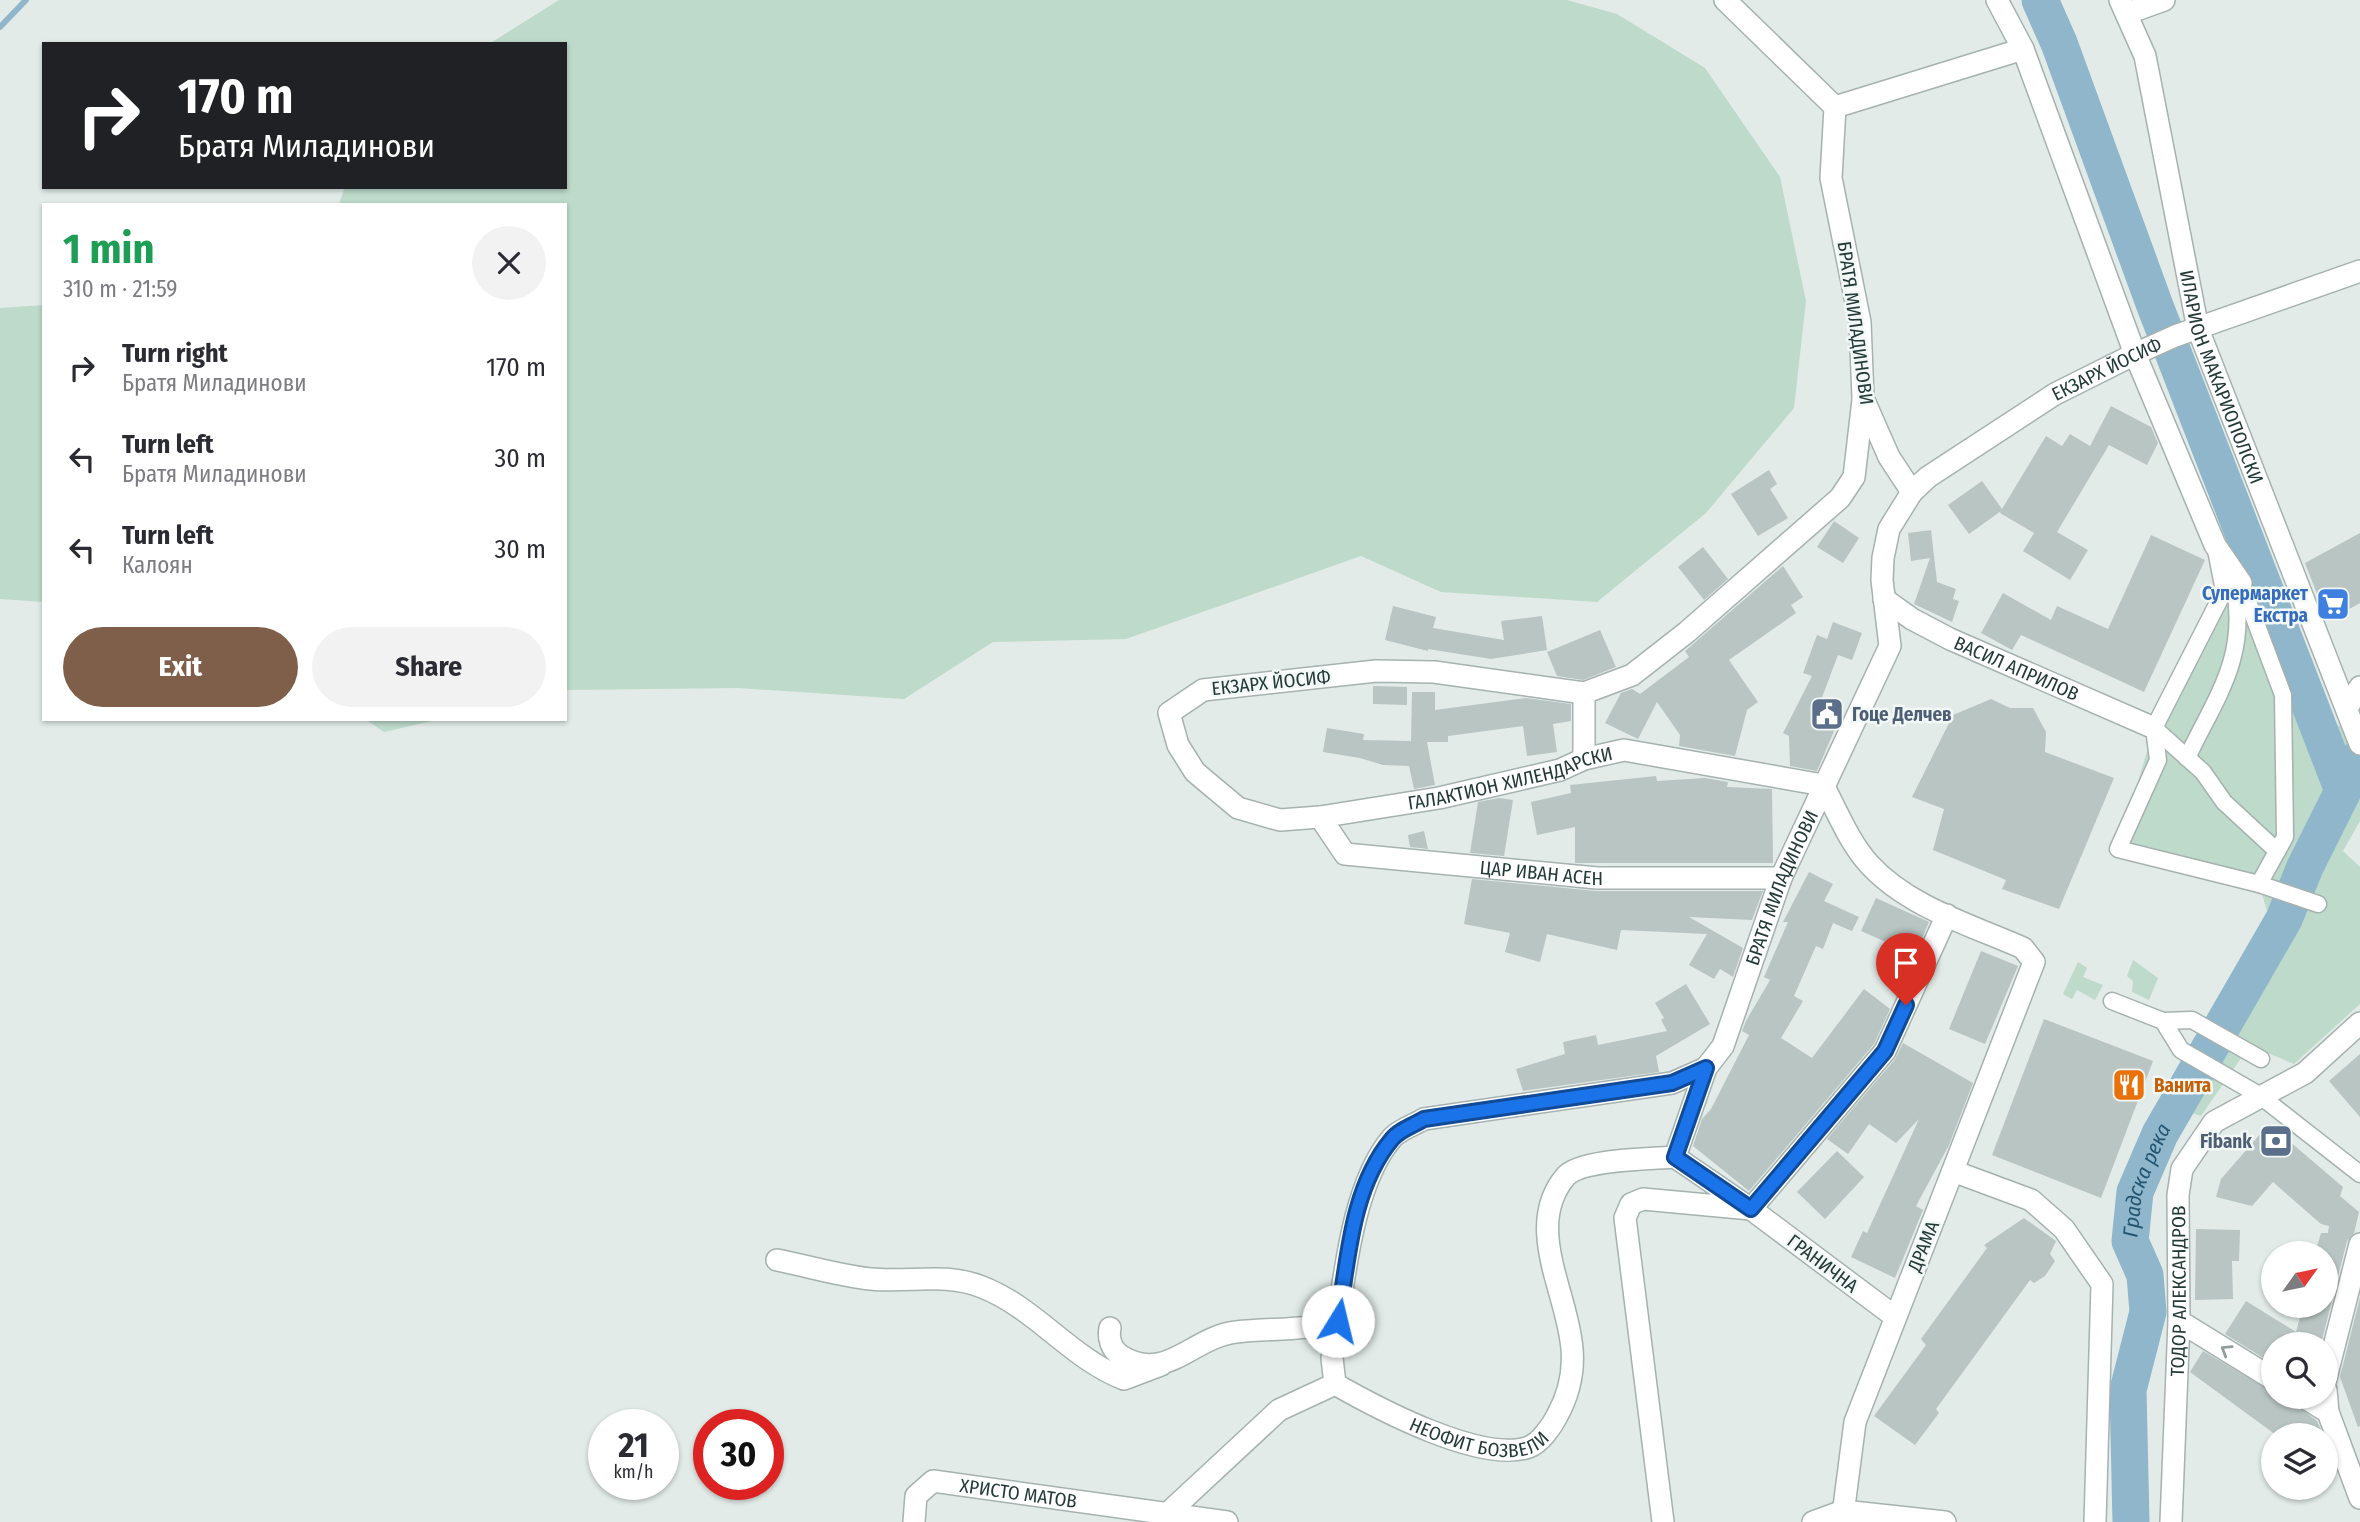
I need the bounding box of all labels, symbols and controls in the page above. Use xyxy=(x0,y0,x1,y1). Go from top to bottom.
text: 170 m xyxy=(178,67,294,126)
icon: right xyxy=(63,70,154,161)
text: Братя Миладинови xyxy=(178,127,435,165)
text: 1 min xyxy=(63,224,154,274)
button: close xyxy=(472,226,546,300)
street label: БРАТЯ МИЛАДИНОВИ xyxy=(1833,240,1878,406)
street label: ИЛАРИОН МАКАРИОПОЛСКИ xyxy=(2175,268,2268,487)
text: 310 m · 21:59 xyxy=(63,275,178,303)
street label: ЕКЗАРХ ЙОСИФ xyxy=(2048,333,2165,406)
text: Turn right xyxy=(122,338,228,369)
icon: right xyxy=(63,349,101,387)
text: 170 m xyxy=(486,352,546,383)
text: Братя Миладинови xyxy=(122,369,307,397)
text: Turn left xyxy=(122,429,214,460)
icon: left xyxy=(63,440,101,478)
text: 30 m xyxy=(495,443,546,474)
text: Братя Миладинови xyxy=(122,460,307,488)
text: Turn left xyxy=(122,520,214,551)
icon: left xyxy=(63,531,101,569)
text: 30 m xyxy=(495,534,546,565)
text: Калоян xyxy=(122,551,193,579)
place label: Супермаркет Екстра xyxy=(2202,582,2309,627)
supermarket icon: Супермаркет Екстра xyxy=(2314,585,2352,623)
button: Exit xyxy=(63,627,298,707)
button: Share xyxy=(312,627,546,707)
street label: ВАСИЛ АПРИЛОВ xyxy=(1951,631,2082,706)
street label: ЕКЗАРХ ЙОСИФ xyxy=(1210,665,1332,700)
public building icon: Гоце Делчев xyxy=(1808,695,1846,733)
place label: Гоце Делчев xyxy=(1852,703,1952,726)
street label: ГАЛАКТИОН ХИЛЕНДАРСКИ xyxy=(1406,742,1615,815)
street label: БРАТЯ МИЛАДИНОВИ xyxy=(1741,807,1823,968)
street label: ЦАР ИВАН АСЕН xyxy=(1479,856,1603,890)
pin xyxy=(1876,933,1936,1005)
icon: arrive xyxy=(1887,944,1925,982)
restaurant icon: Ванита xyxy=(2110,1066,2148,1104)
place label: Ванита xyxy=(2154,1074,2211,1097)
water label: Градска река xyxy=(2117,1119,2176,1239)
bank icon: Fibank xyxy=(2257,1122,2295,1160)
place label: Fibank xyxy=(2200,1130,2252,1153)
street label: ТОДОР АЛЕКСАНДРОВ xyxy=(2166,1206,2191,1377)
street label: ДРАМА xyxy=(1903,1217,1944,1276)
street label: ГРАНИЧНА xyxy=(1783,1229,1863,1297)
north arrow xyxy=(2261,1241,2338,1318)
map controls xyxy=(2261,1241,2338,1500)
position arrow xyxy=(1301,1284,1375,1358)
button: search xyxy=(2261,1332,2338,1409)
one-way arrow xyxy=(2221,1345,2234,1358)
speed limit sign: 30 xyxy=(693,1409,784,1500)
street label: НЕОФИТ БОЗВЕЛИ xyxy=(1406,1413,1554,1462)
button: layers xyxy=(2261,1423,2338,1500)
text: 21 xyxy=(618,1424,649,1466)
text: km/h xyxy=(613,1461,654,1483)
street label: ХРИСТО МАТОВ xyxy=(958,1474,1078,1513)

